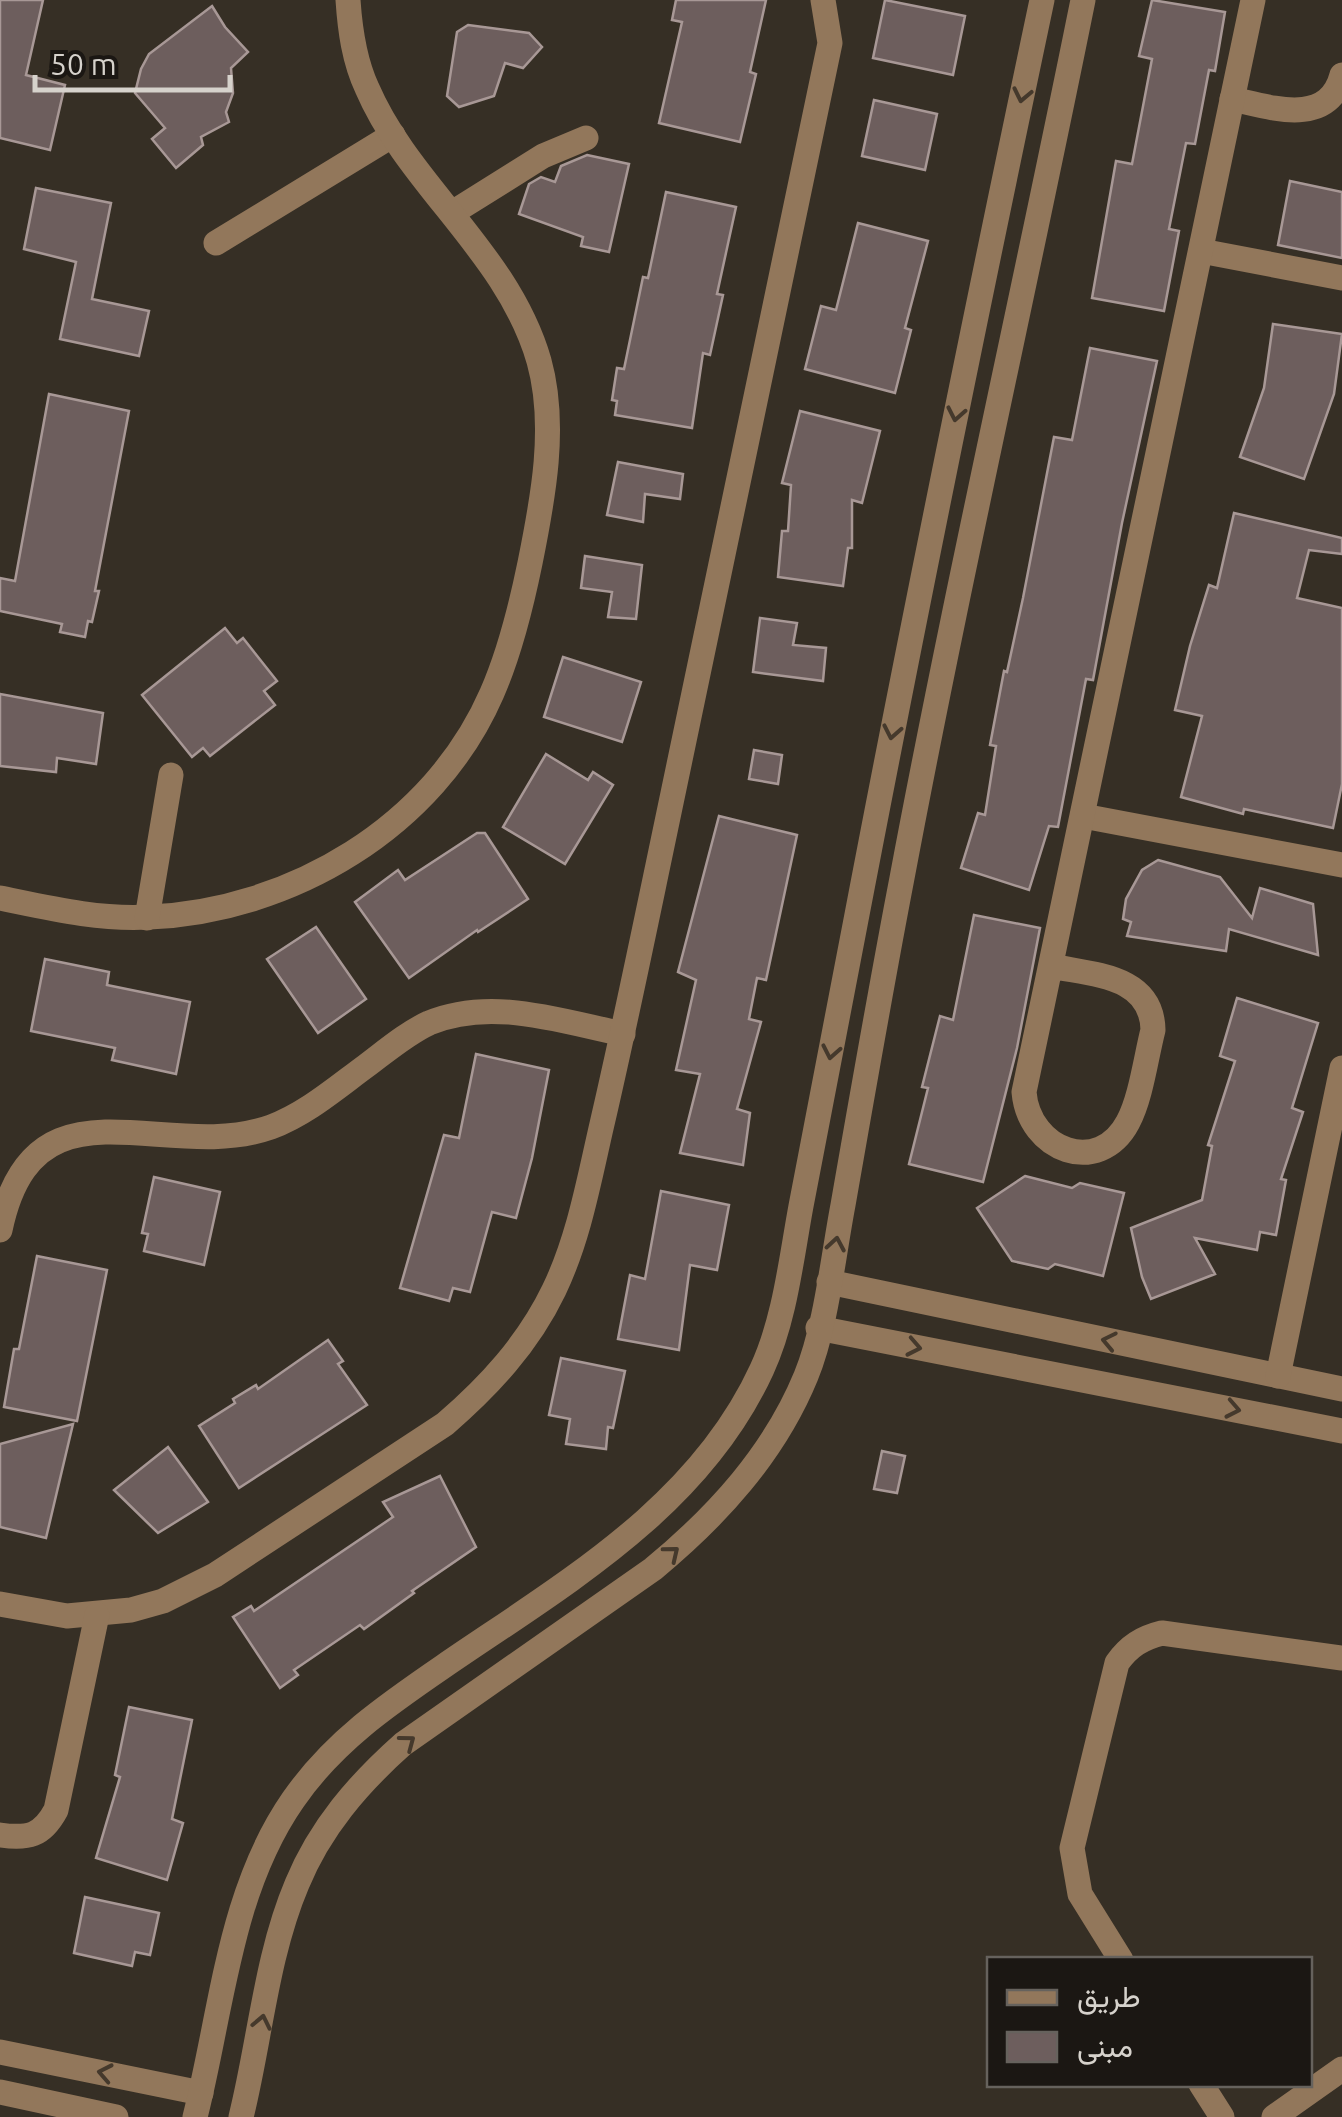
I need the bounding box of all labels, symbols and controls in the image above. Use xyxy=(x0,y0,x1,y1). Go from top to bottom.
scale bar xyxy=(35,30,230,92)
text: 50 m xyxy=(50,47,117,81)
one-way arrow xyxy=(1012,87,1033,104)
one-way arrow xyxy=(947,405,968,422)
one-way arrow xyxy=(882,724,903,740)
one-way arrow xyxy=(821,1043,842,1060)
one-way arrow xyxy=(825,1235,846,1252)
one-way arrow xyxy=(1101,1331,1118,1352)
one-way arrow xyxy=(905,1335,922,1356)
one-way arrow xyxy=(1224,1398,1241,1419)
one-way arrow xyxy=(661,1547,679,1565)
one-way arrow xyxy=(397,1736,415,1754)
legend xyxy=(987,1957,1312,2087)
text: طريق xyxy=(1077,1979,1141,2015)
one-way arrow xyxy=(250,2014,271,2031)
text: مبنى xyxy=(1077,2029,1133,2065)
one-way arrow xyxy=(97,2064,114,2085)

